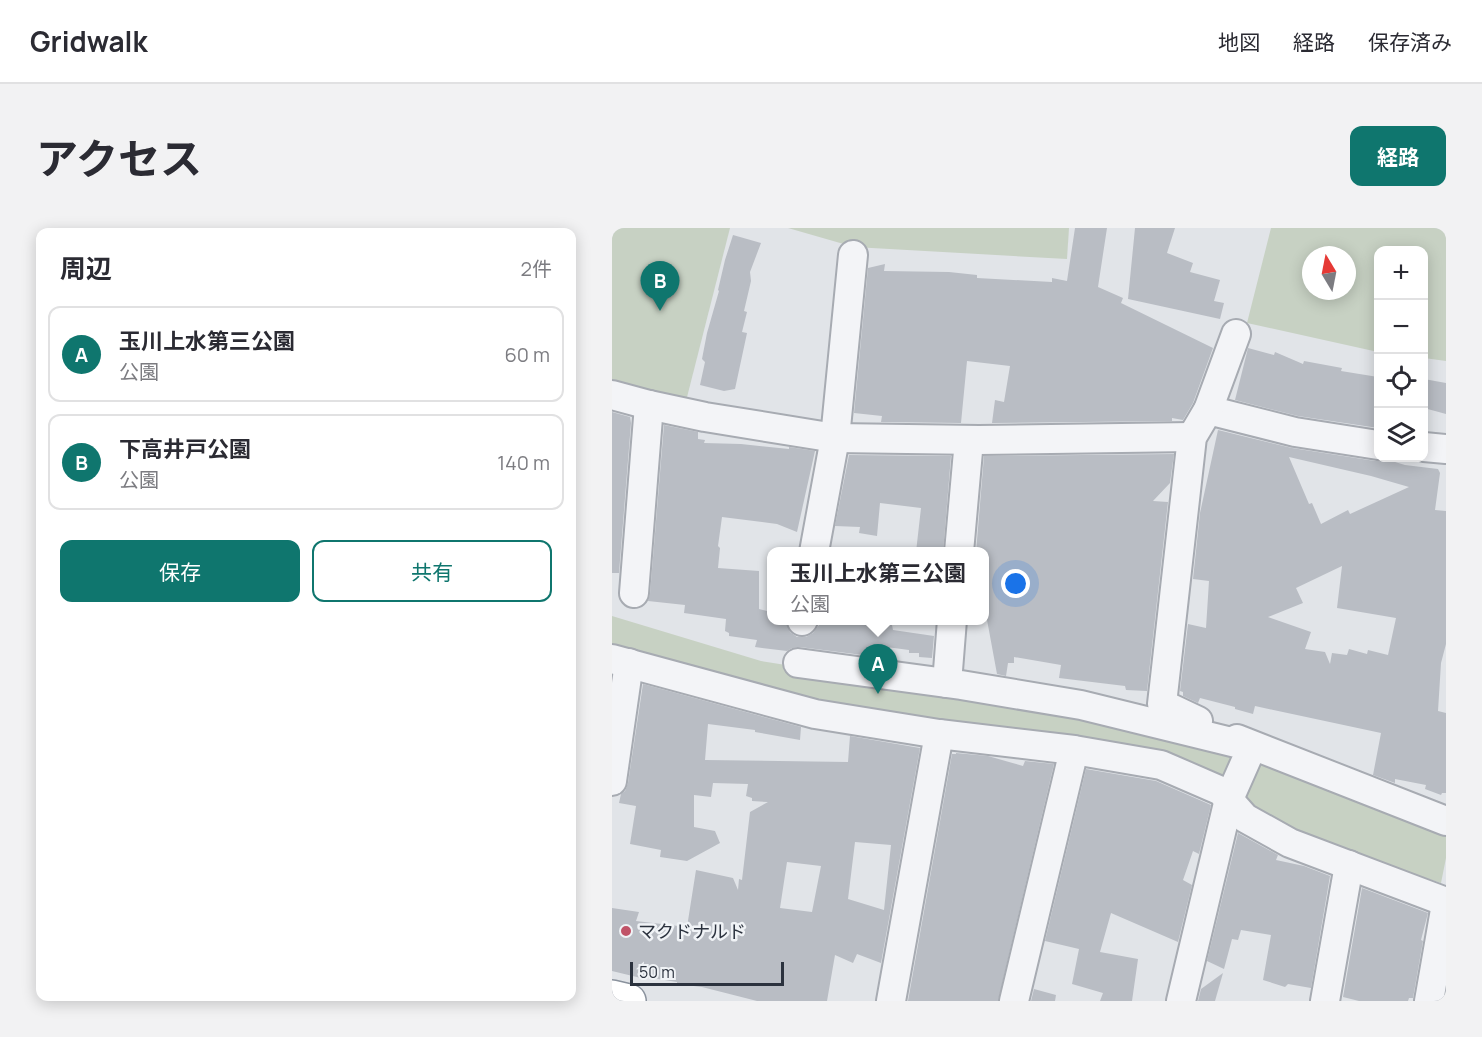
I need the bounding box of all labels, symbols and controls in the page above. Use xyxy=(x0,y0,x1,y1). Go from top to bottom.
text: Gridwalk xyxy=(30,22,147,60)
text: 地図 xyxy=(1218,28,1260,56)
text: 経路 xyxy=(1293,28,1335,56)
text: 保存済み xyxy=(1368,28,1452,56)
button: 経路 xyxy=(1350,126,1446,186)
text: アクセス xyxy=(36,129,202,187)
north arrow xyxy=(1302,246,1356,300)
map controls xyxy=(1374,246,1428,462)
button: + xyxy=(1374,246,1428,300)
text: 周辺 xyxy=(60,250,112,286)
text: 2件 xyxy=(521,255,552,282)
pin: B xyxy=(640,262,680,311)
button: − xyxy=(1374,300,1428,354)
text: 玉川上水第三公園 xyxy=(119,326,295,356)
text: A xyxy=(75,341,88,368)
text: 60 m xyxy=(504,341,550,368)
button: locate xyxy=(1374,354,1428,408)
text: 公園 xyxy=(119,358,159,385)
button: layers xyxy=(1374,408,1428,462)
text: 下高井戸公園 xyxy=(119,434,251,464)
text: B xyxy=(75,449,88,476)
text: 140 m xyxy=(497,449,550,476)
text: 公園 xyxy=(119,466,159,493)
button: 保存 xyxy=(60,540,300,602)
button: 共有 xyxy=(312,540,552,602)
popup xyxy=(767,547,989,625)
text: 玉川上水第三公園 xyxy=(790,558,966,588)
your location xyxy=(1001,569,1030,598)
text: 公園 xyxy=(790,590,830,617)
pin: A xyxy=(858,644,898,694)
place label: マクドナルド xyxy=(638,919,746,943)
marker: マクドナルド xyxy=(619,924,633,938)
scale bar xyxy=(630,959,784,986)
text: 50 m xyxy=(639,961,675,983)

